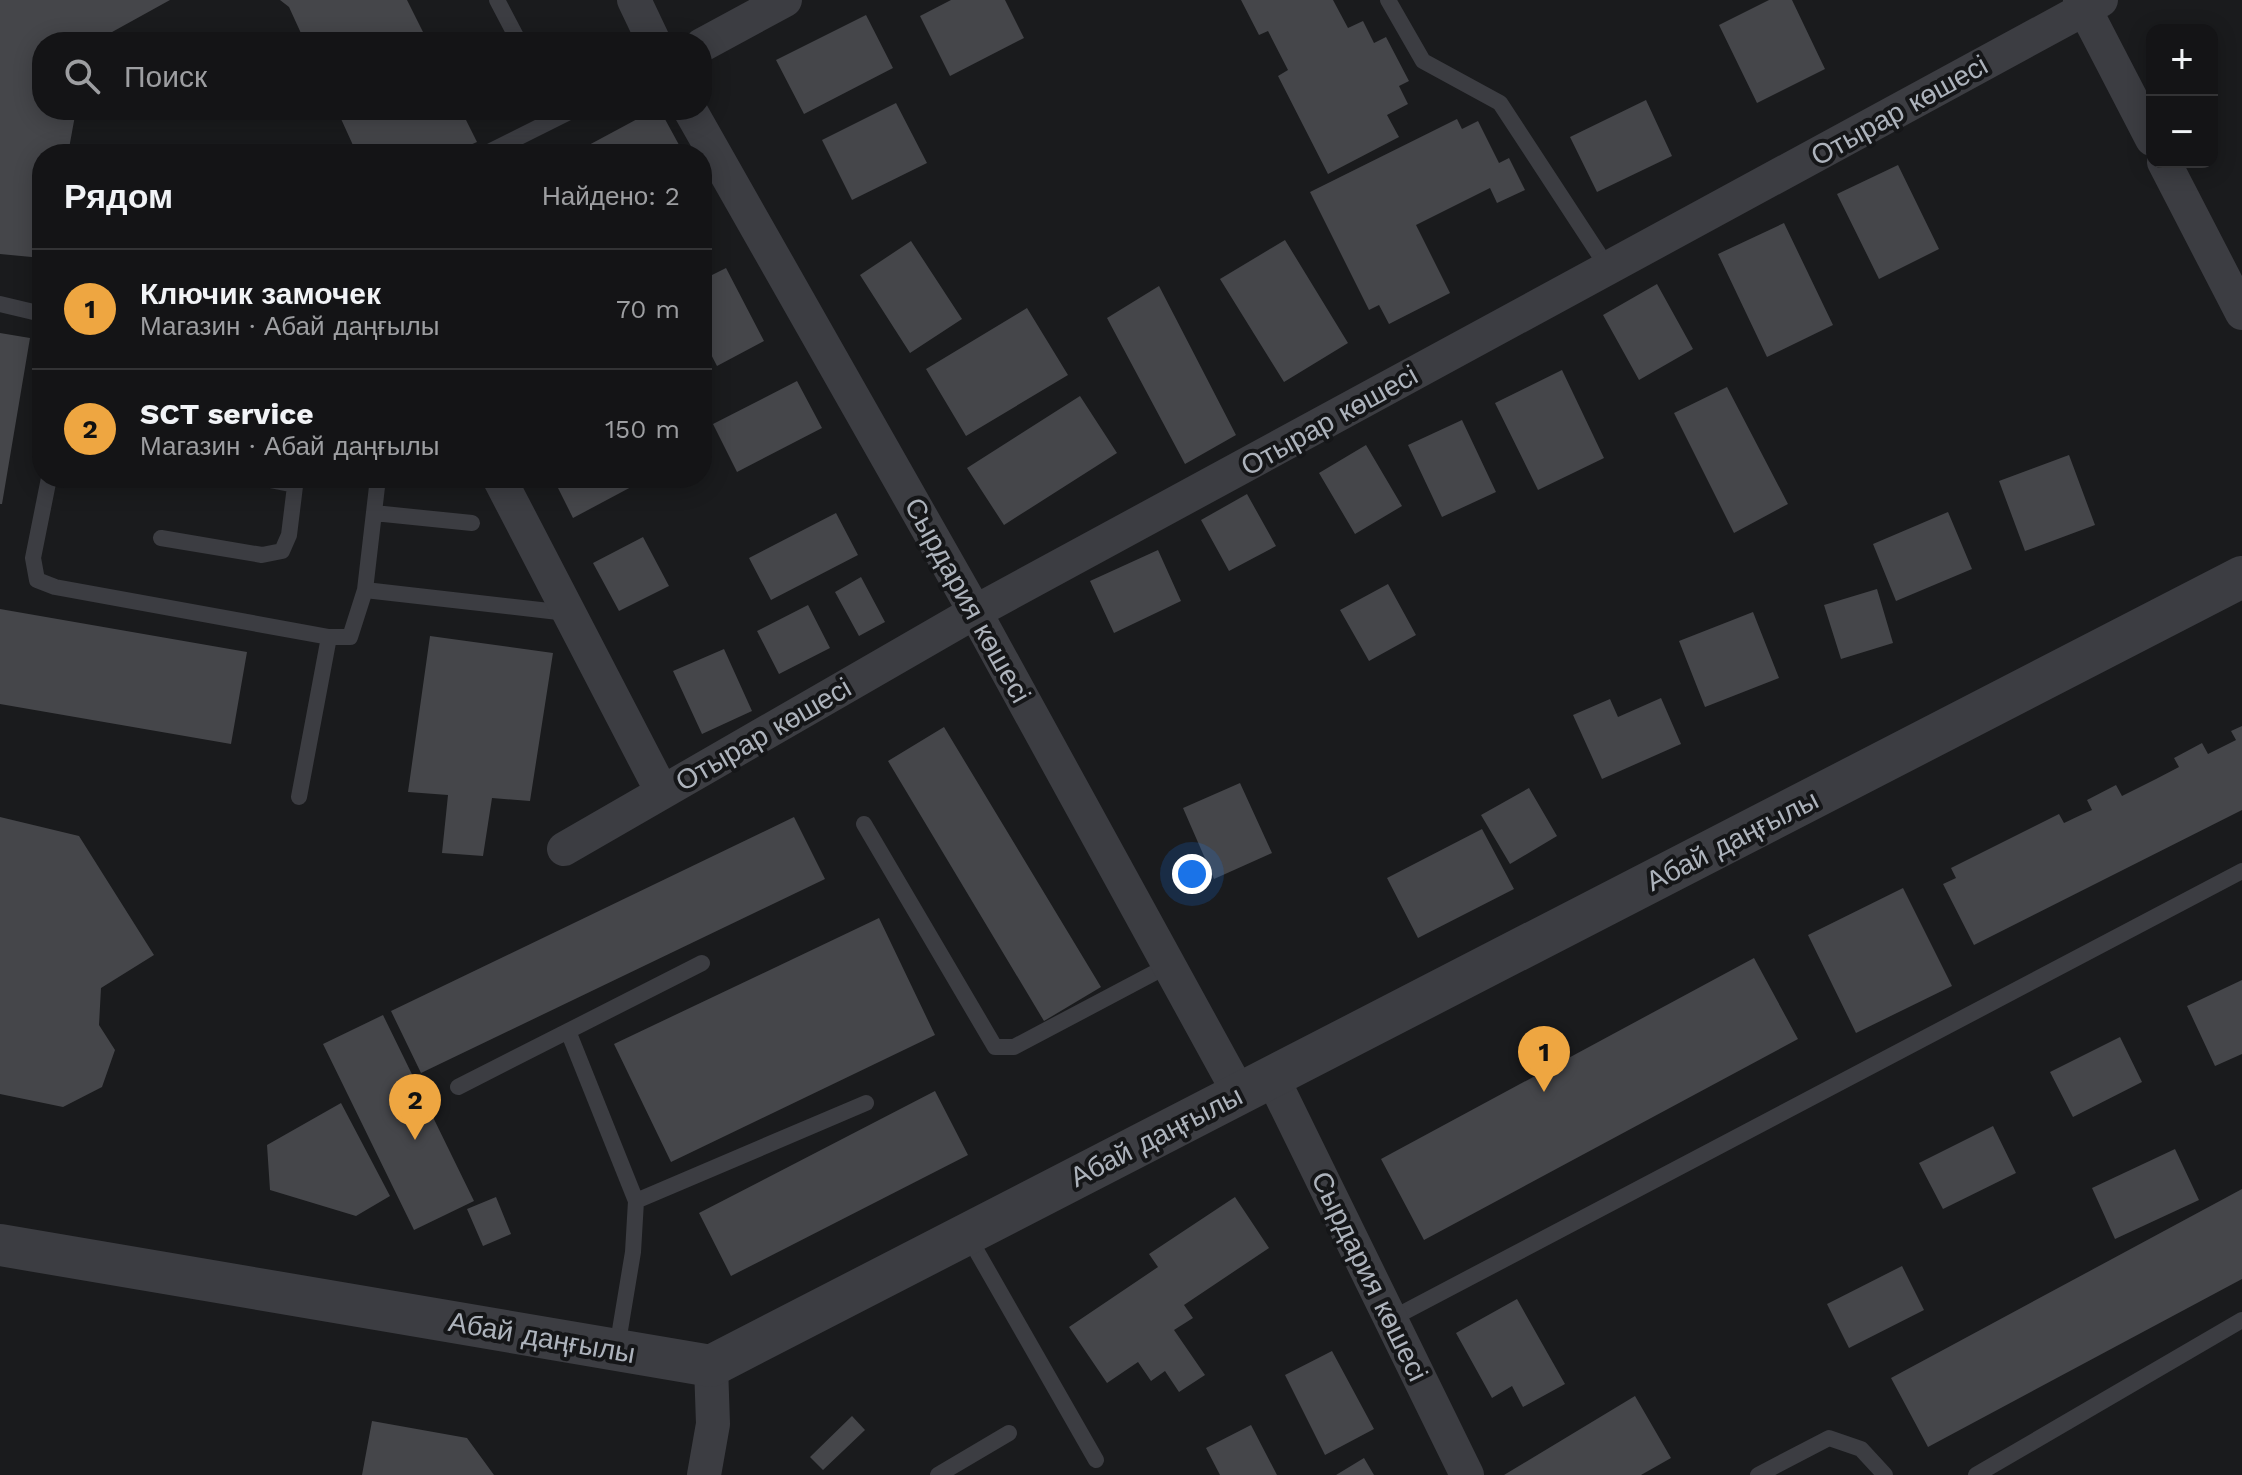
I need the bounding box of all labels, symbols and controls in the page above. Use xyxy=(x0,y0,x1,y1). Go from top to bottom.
map controls xyxy=(2146,24,2218,168)
button: + xyxy=(2146,24,2218,96)
search box xyxy=(32,32,712,120)
street label: Отырар көшесі xyxy=(1805,48,1993,173)
icon: search xyxy=(60,54,104,98)
text: Поиск xyxy=(124,59,207,94)
button: − xyxy=(2146,96,2218,168)
text: Рядом xyxy=(64,176,173,216)
text: Найдено: 2 xyxy=(542,181,680,211)
text: Ключик замочек xyxy=(140,276,381,311)
text: 1 xyxy=(84,294,96,324)
text: 70 m xyxy=(616,294,680,324)
text: Магазин · Абай даңғылы xyxy=(140,311,439,341)
street label: Отырар көшесі xyxy=(1235,358,1423,483)
text: SCT service xyxy=(140,396,314,431)
text: 2 xyxy=(82,414,98,444)
text: 150 m xyxy=(605,414,680,444)
text: Магазин · Абай даңғылы xyxy=(140,431,439,461)
street label: Сырдария көшесі xyxy=(898,492,1038,708)
street label: Отырар көшесі xyxy=(670,671,857,798)
street label: Абай даңғылы xyxy=(1641,783,1824,898)
your location xyxy=(1172,854,1212,894)
pin: 1 xyxy=(1518,1026,1570,1092)
pin: 2 xyxy=(389,1074,441,1140)
street label: Абай даңғылы xyxy=(1065,1079,1248,1194)
street label: Сырдария көшесі xyxy=(1304,1166,1435,1386)
street label: Абай даңғылы xyxy=(446,1305,638,1370)

